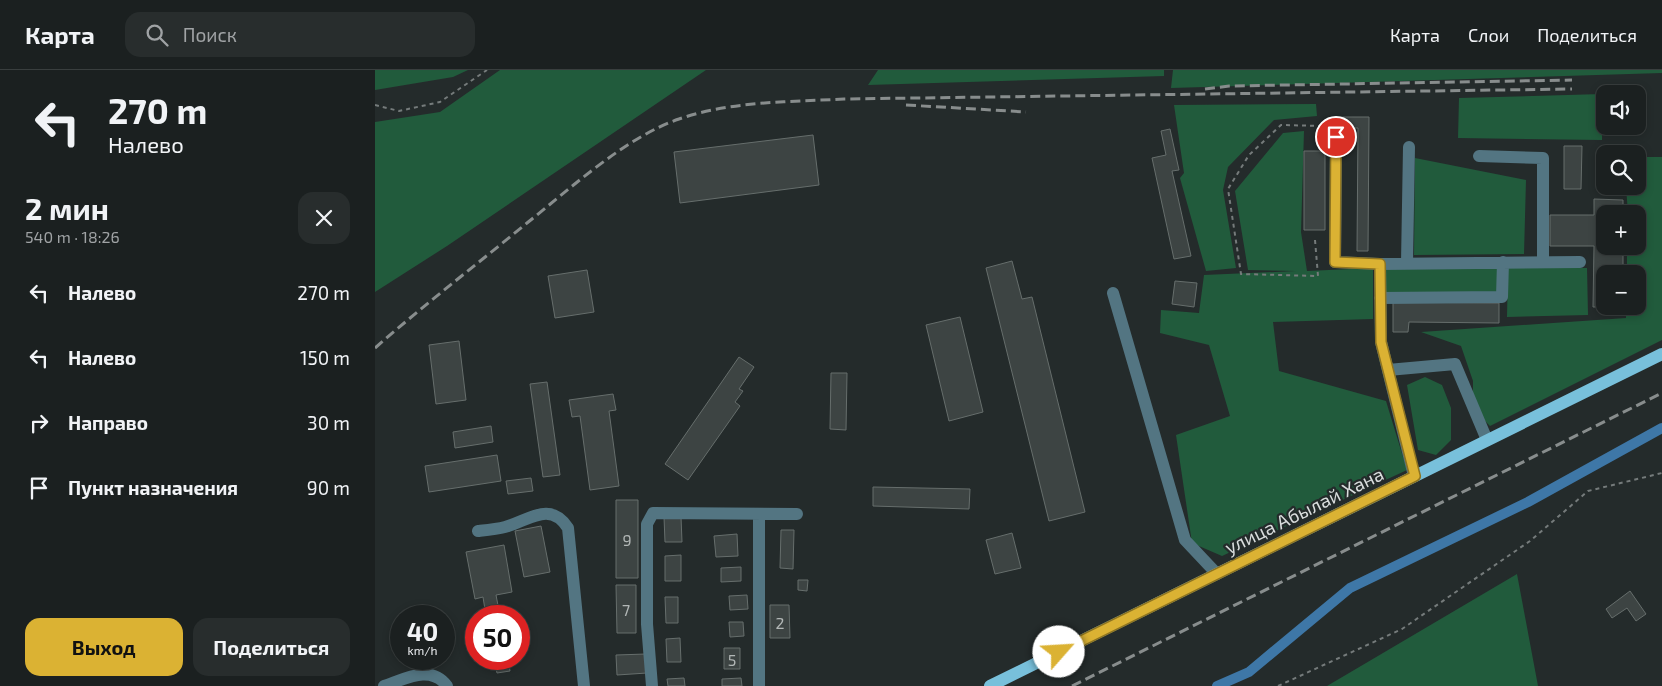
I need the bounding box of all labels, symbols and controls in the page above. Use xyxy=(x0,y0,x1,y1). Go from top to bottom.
search box xyxy=(125,12,475,57)
text: Карта xyxy=(25,20,95,49)
icon: search xyxy=(143,21,171,49)
text: Поиск xyxy=(183,23,237,46)
text: Карта xyxy=(1390,24,1440,46)
text: Слои xyxy=(1468,24,1509,46)
text: Поделиться xyxy=(1537,24,1637,46)
map controls xyxy=(1596,85,1646,315)
button: sound xyxy=(1596,85,1646,135)
text: 270 m xyxy=(108,89,207,131)
icon: left xyxy=(25,90,90,155)
pin xyxy=(1315,116,1357,158)
icon: arrive xyxy=(1322,123,1350,151)
text: Налево xyxy=(108,131,184,157)
button: search xyxy=(1596,145,1646,195)
text: 2 мин xyxy=(25,190,109,226)
button: close xyxy=(298,192,350,244)
button: + xyxy=(1596,205,1646,255)
text: 540 m · 18:26 xyxy=(25,227,120,246)
button: − xyxy=(1596,265,1646,315)
icon: left xyxy=(25,279,53,307)
text: Налево xyxy=(68,281,136,304)
text: 270 m xyxy=(297,281,350,304)
icon: left xyxy=(25,344,53,372)
text: Налево xyxy=(68,346,136,369)
text: 150 m xyxy=(300,346,350,369)
icon: right xyxy=(25,409,53,437)
text: Направо xyxy=(68,411,148,434)
text: 30 m xyxy=(307,411,350,434)
street label: улица Абылай Хана xyxy=(1221,462,1388,559)
icon: arrive xyxy=(25,474,53,502)
text: Пункт назначения xyxy=(68,476,238,499)
text: 90 m xyxy=(307,476,350,499)
house number: 9 xyxy=(622,530,632,549)
house number: 7 xyxy=(622,600,630,619)
speed limit sign: 50 xyxy=(465,605,530,670)
house number: 2 xyxy=(776,613,785,632)
text: 40 xyxy=(407,616,438,646)
button: Выход xyxy=(25,618,183,676)
button: Поделиться xyxy=(193,618,350,676)
position arrow xyxy=(1032,625,1084,677)
text: km/h xyxy=(408,643,437,657)
house number: 5 xyxy=(728,650,736,669)

